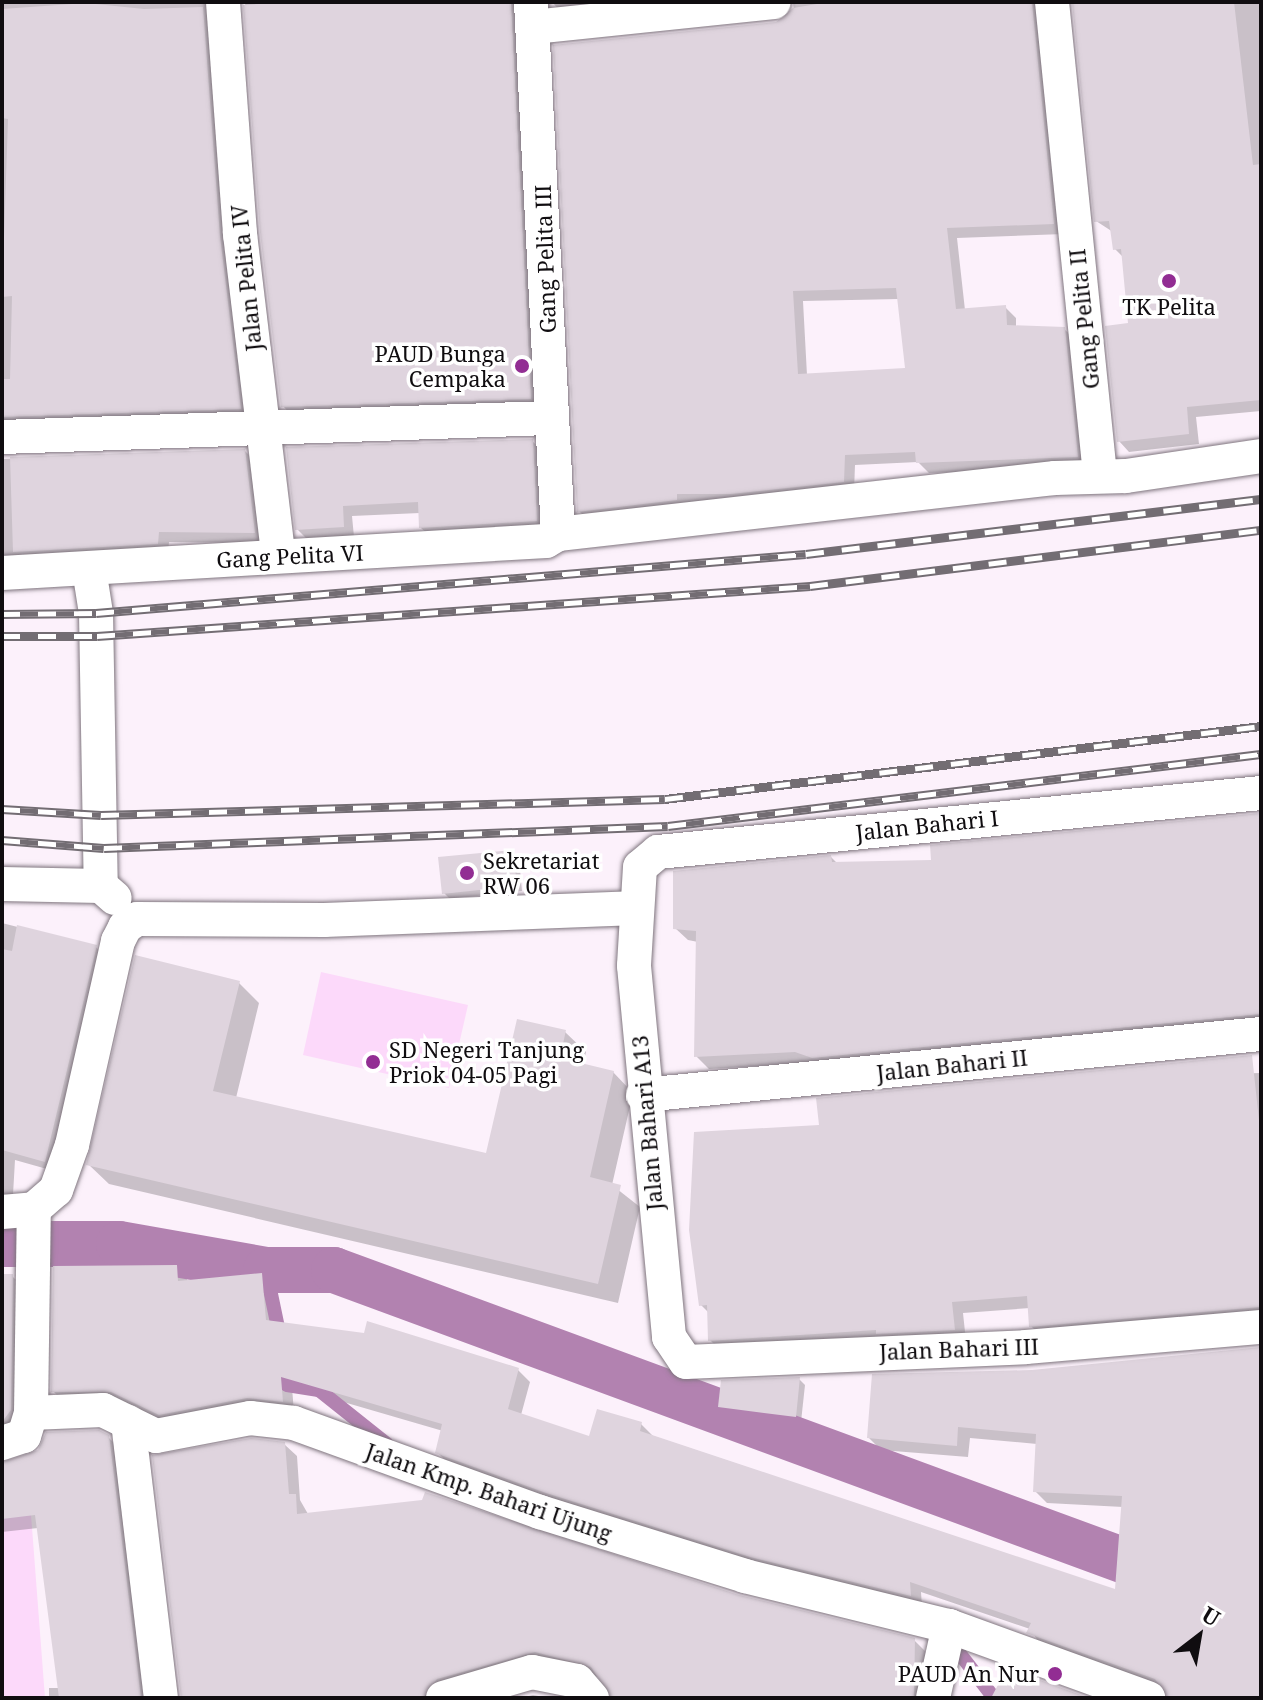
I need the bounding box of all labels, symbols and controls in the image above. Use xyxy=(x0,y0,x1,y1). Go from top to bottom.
street label: Gang Pelita III xyxy=(529,184,561,334)
street label: Jalan Pelita IV xyxy=(225,203,267,353)
street label: Gang Pelita II xyxy=(1064,248,1104,390)
marker: TK Pelita xyxy=(1160,272,1178,290)
place label: TK Pelita xyxy=(1122,294,1216,320)
place label: PAUD Bunga Cempaka xyxy=(374,340,506,392)
marker: PAUD Bunga Cempaka xyxy=(513,357,531,375)
street label: Gang Pelita VI xyxy=(216,539,364,573)
street label: Jalan Bahari I xyxy=(854,804,1000,846)
place label: Sekretariat RW 06 xyxy=(483,847,599,898)
marker: Sekretariat RW 06 xyxy=(458,864,476,882)
street label: Jalan Bahari A13 xyxy=(626,1034,668,1212)
place label: SD Negeri Tanjung Priok 04-05 Pagi xyxy=(389,1036,584,1088)
street label: Jalan Bahari II xyxy=(875,1044,1029,1086)
marker: SD Negeri Tanjung Priok 04-05 Pagi xyxy=(364,1053,382,1071)
street label: Jalan Bahari III xyxy=(879,1333,1039,1365)
street label: Jalan Kmp. Bahari Ujung xyxy=(362,1437,616,1547)
north arrow xyxy=(1159,1596,1239,1676)
text: U xyxy=(1197,1598,1226,1633)
place label: PAUD An Nur xyxy=(898,1661,1039,1687)
marker: PAUD An Nur xyxy=(1046,1665,1064,1683)

